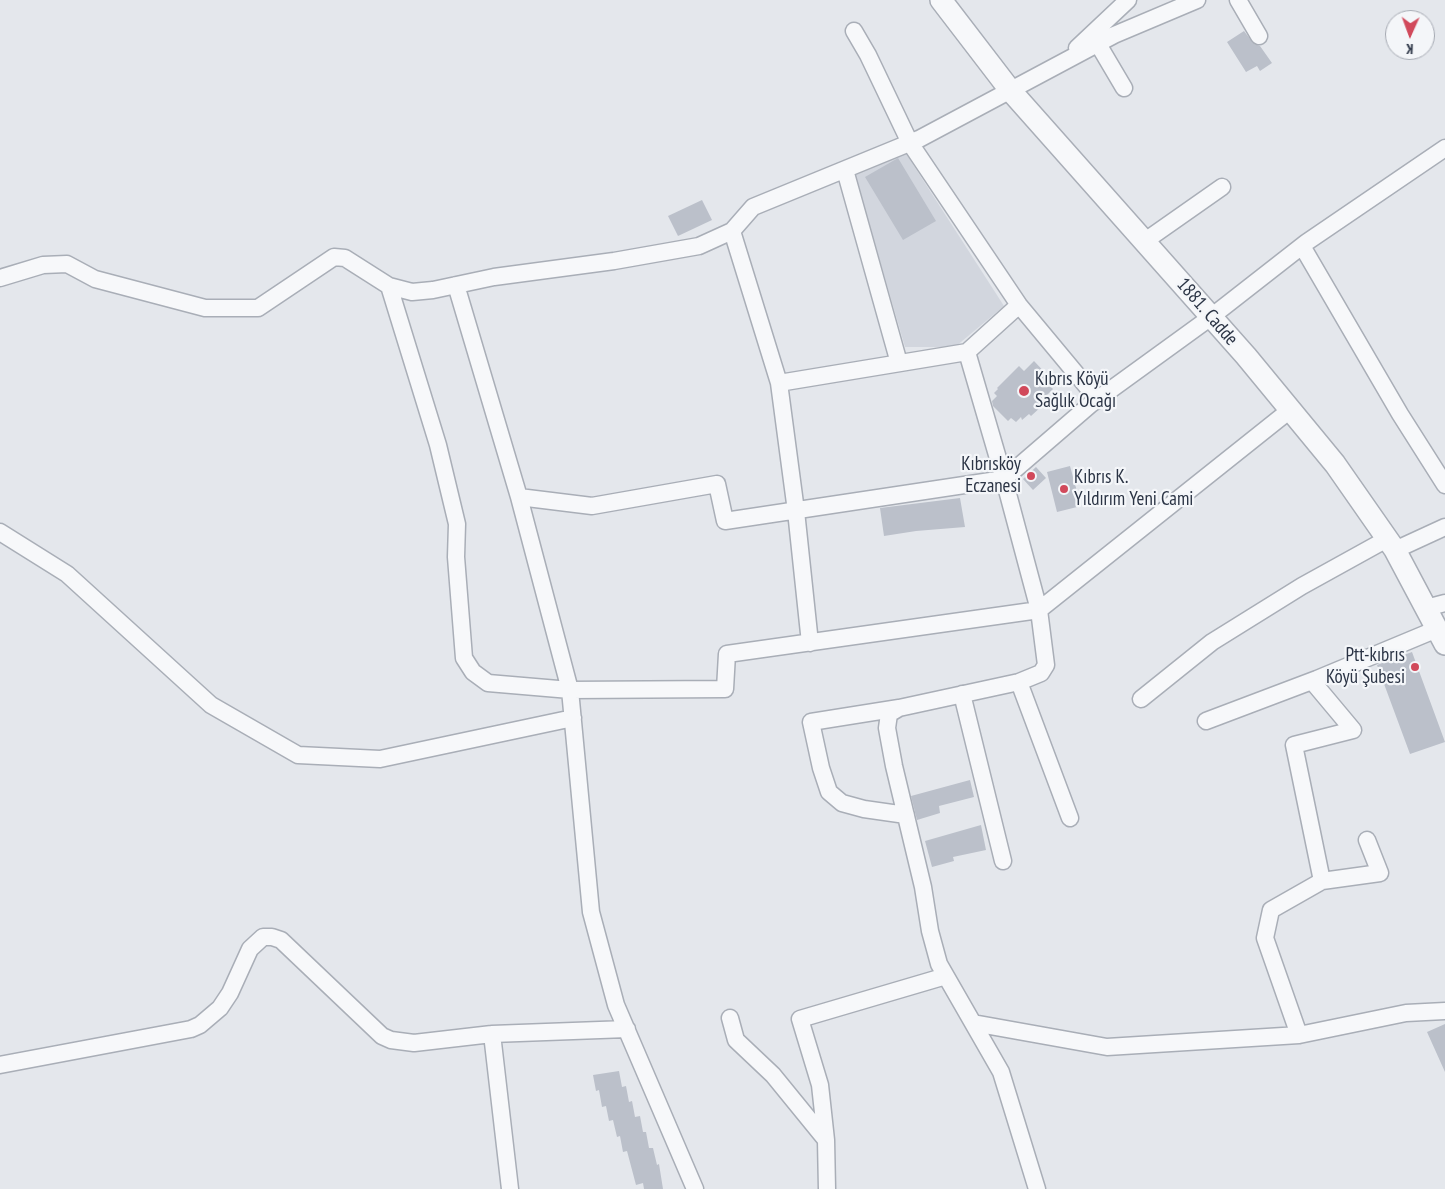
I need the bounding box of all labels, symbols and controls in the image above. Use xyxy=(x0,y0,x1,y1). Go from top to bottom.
north arrow xyxy=(1385,10,1435,60)
text: K xyxy=(1406,40,1413,58)
street label: 1881. Cadde xyxy=(1172,274,1242,350)
place label: Kıbrıs Köyü Sağlık Ocağı xyxy=(1035,369,1116,413)
marker: Kıbrıs Köyü Sağlık Ocağı xyxy=(1017,384,1031,398)
place label: Kıbrısköy Eczanesi xyxy=(961,454,1021,498)
place label: Kıbrıs K. Yıldırım Yeni Cami xyxy=(1074,467,1193,511)
marker: Kıbrısköy Eczanesi xyxy=(1025,470,1037,482)
marker: Kıbrıs K. Yıldırım Yeni Cami xyxy=(1058,483,1070,495)
place label: Ptt-kıbrıs Köyü Şubesi xyxy=(1326,645,1405,689)
marker: Ptt-kıbrıs Köyü Şubesi xyxy=(1409,661,1421,673)

